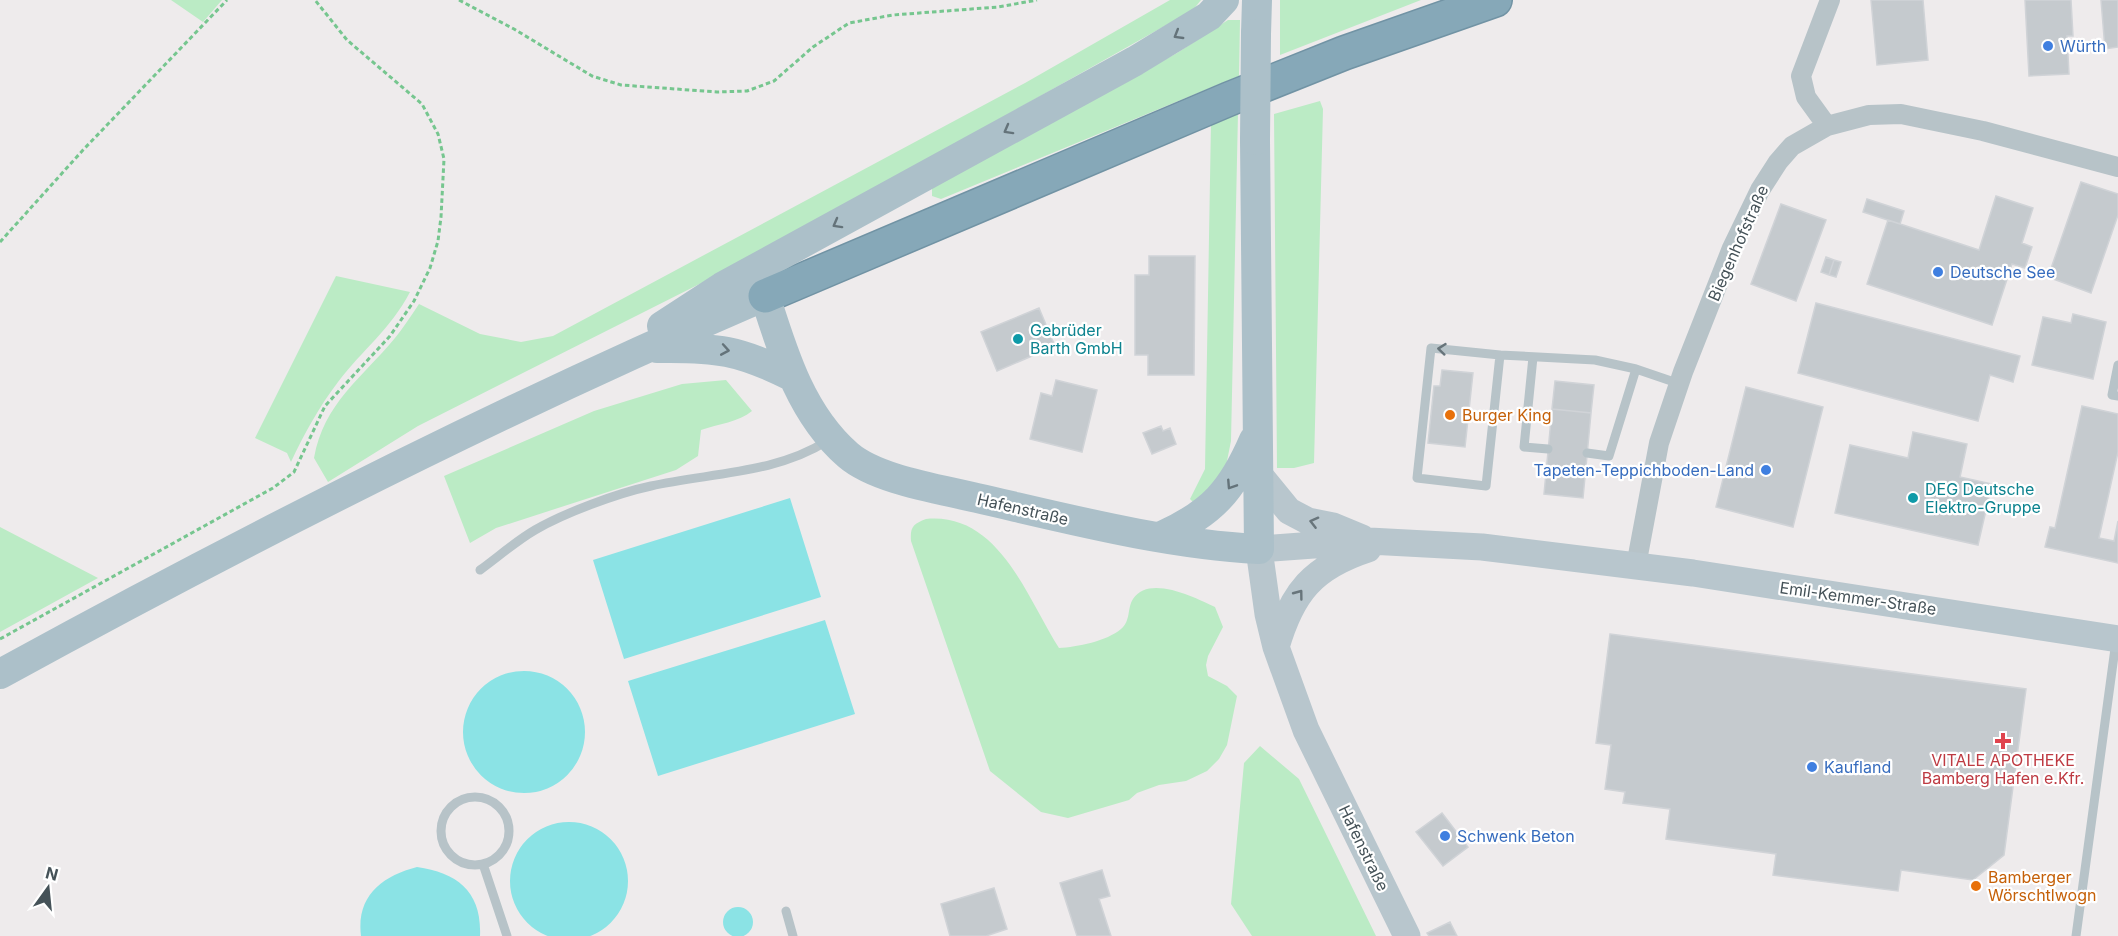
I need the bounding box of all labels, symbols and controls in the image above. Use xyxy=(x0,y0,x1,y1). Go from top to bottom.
one-way arrow xyxy=(1174,27,1184,39)
place label: Würth xyxy=(2060,36,2106,56)
marker: Würth xyxy=(2041,39,2055,53)
one-way arrow xyxy=(1004,123,1014,135)
street label: Biegenhofstraße xyxy=(1703,182,1773,304)
one-way arrow xyxy=(833,217,843,229)
place label: Deutsche See xyxy=(1950,262,2055,282)
marker: Deutsche See xyxy=(1931,265,1945,279)
place label: Gebrüder Barth GmbH xyxy=(1030,320,1123,358)
marker: Gebrüder Barth GmbH xyxy=(1011,332,1025,346)
one-way arrow xyxy=(719,343,729,356)
one-way arrow xyxy=(1437,343,1447,356)
place label: Burger King xyxy=(1462,405,1552,425)
marker: Burger King xyxy=(1443,408,1457,422)
place label: Tapeten-Teppichboden-Land xyxy=(1534,460,1754,480)
marker: Tapeten-Teppichboden-Land xyxy=(1759,463,1773,477)
one-way arrow xyxy=(1227,478,1238,489)
place label: DEG Deutsche Elektro-Gruppe xyxy=(1925,479,2041,517)
street label: Hafenstraße xyxy=(975,489,1071,529)
marker: DEG Deutsche Elektro-Gruppe xyxy=(1906,491,1920,505)
one-way arrow xyxy=(1309,516,1319,529)
street label: Emil-Kemmer-Straße xyxy=(1778,577,1938,619)
one-way arrow xyxy=(1292,589,1303,600)
marker: VITALE APOTHEKE Bamberg Hafen e.Kfr. xyxy=(1996,734,2010,748)
place label: VITALE APOTHEKE Bamberg Hafen e.Kfr. xyxy=(1922,750,2084,788)
place label: Kaufland xyxy=(1824,757,1891,777)
marker: Kaufland xyxy=(1805,760,1819,774)
street label: Hafenstraße xyxy=(1335,802,1393,894)
place label: Schwenk Beton xyxy=(1457,826,1575,846)
marker: Schwenk Beton xyxy=(1438,829,1452,843)
north arrow xyxy=(18,858,78,918)
text: N xyxy=(43,862,60,885)
place label: Bamberger Wörschtlwogn xyxy=(1988,867,2096,905)
marker: Bamberger Wörschtlwogn xyxy=(1969,879,1983,893)

